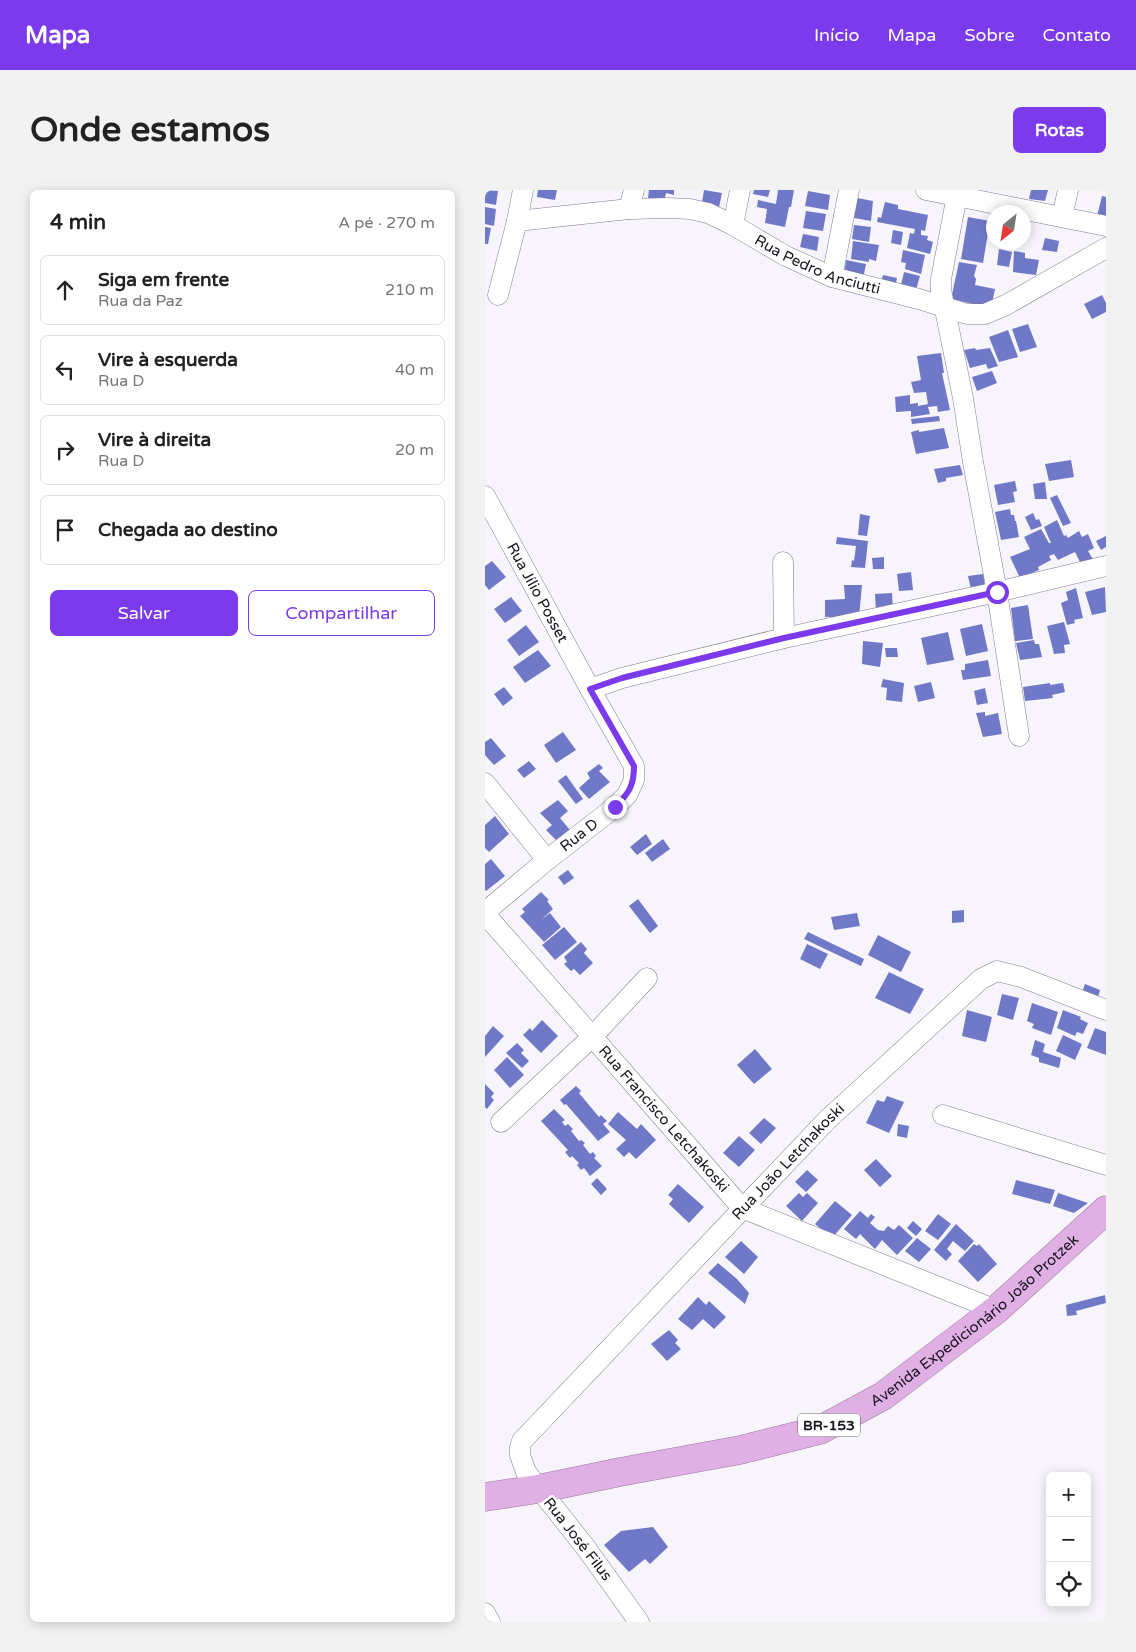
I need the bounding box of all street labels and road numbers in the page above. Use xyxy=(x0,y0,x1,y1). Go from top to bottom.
street label: Rua Pedro Anciutti xyxy=(751,231,882,298)
street label: Rua Jílio Posset xyxy=(503,540,572,646)
street label: Rua D xyxy=(556,815,602,855)
street label: Rua Francisco Letchakoski xyxy=(595,1042,733,1196)
street label: Rua João Letchakoski xyxy=(728,1100,848,1223)
street label: Avenida Expedicionário João Protzek xyxy=(867,1230,1082,1410)
road number: BR-153 xyxy=(798,1414,860,1436)
street label: Rua José Filus xyxy=(540,1494,616,1584)

